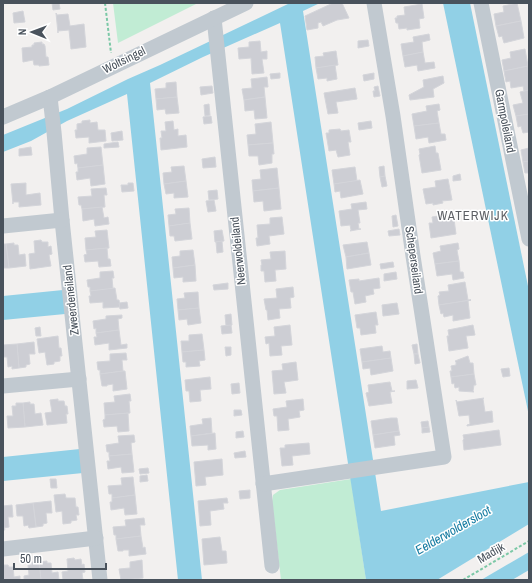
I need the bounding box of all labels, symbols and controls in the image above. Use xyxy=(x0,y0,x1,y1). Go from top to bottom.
north arrow xyxy=(12,12,52,52)
text: N xyxy=(15,28,29,35)
street label: Woltsingel xyxy=(100,43,148,77)
street label: Garmpoleiland xyxy=(491,88,519,154)
district label: WATERWIJK xyxy=(437,207,509,224)
street label: Neerwoldeiland xyxy=(226,216,250,286)
street label: Scheperseiland xyxy=(401,225,427,295)
street label: Zweerdeneiland xyxy=(59,264,83,336)
water label: Eelderwoldersloot xyxy=(412,501,495,559)
street label: Madijk xyxy=(474,539,508,567)
scale bar xyxy=(14,545,106,571)
text: 50 m xyxy=(20,551,42,567)

